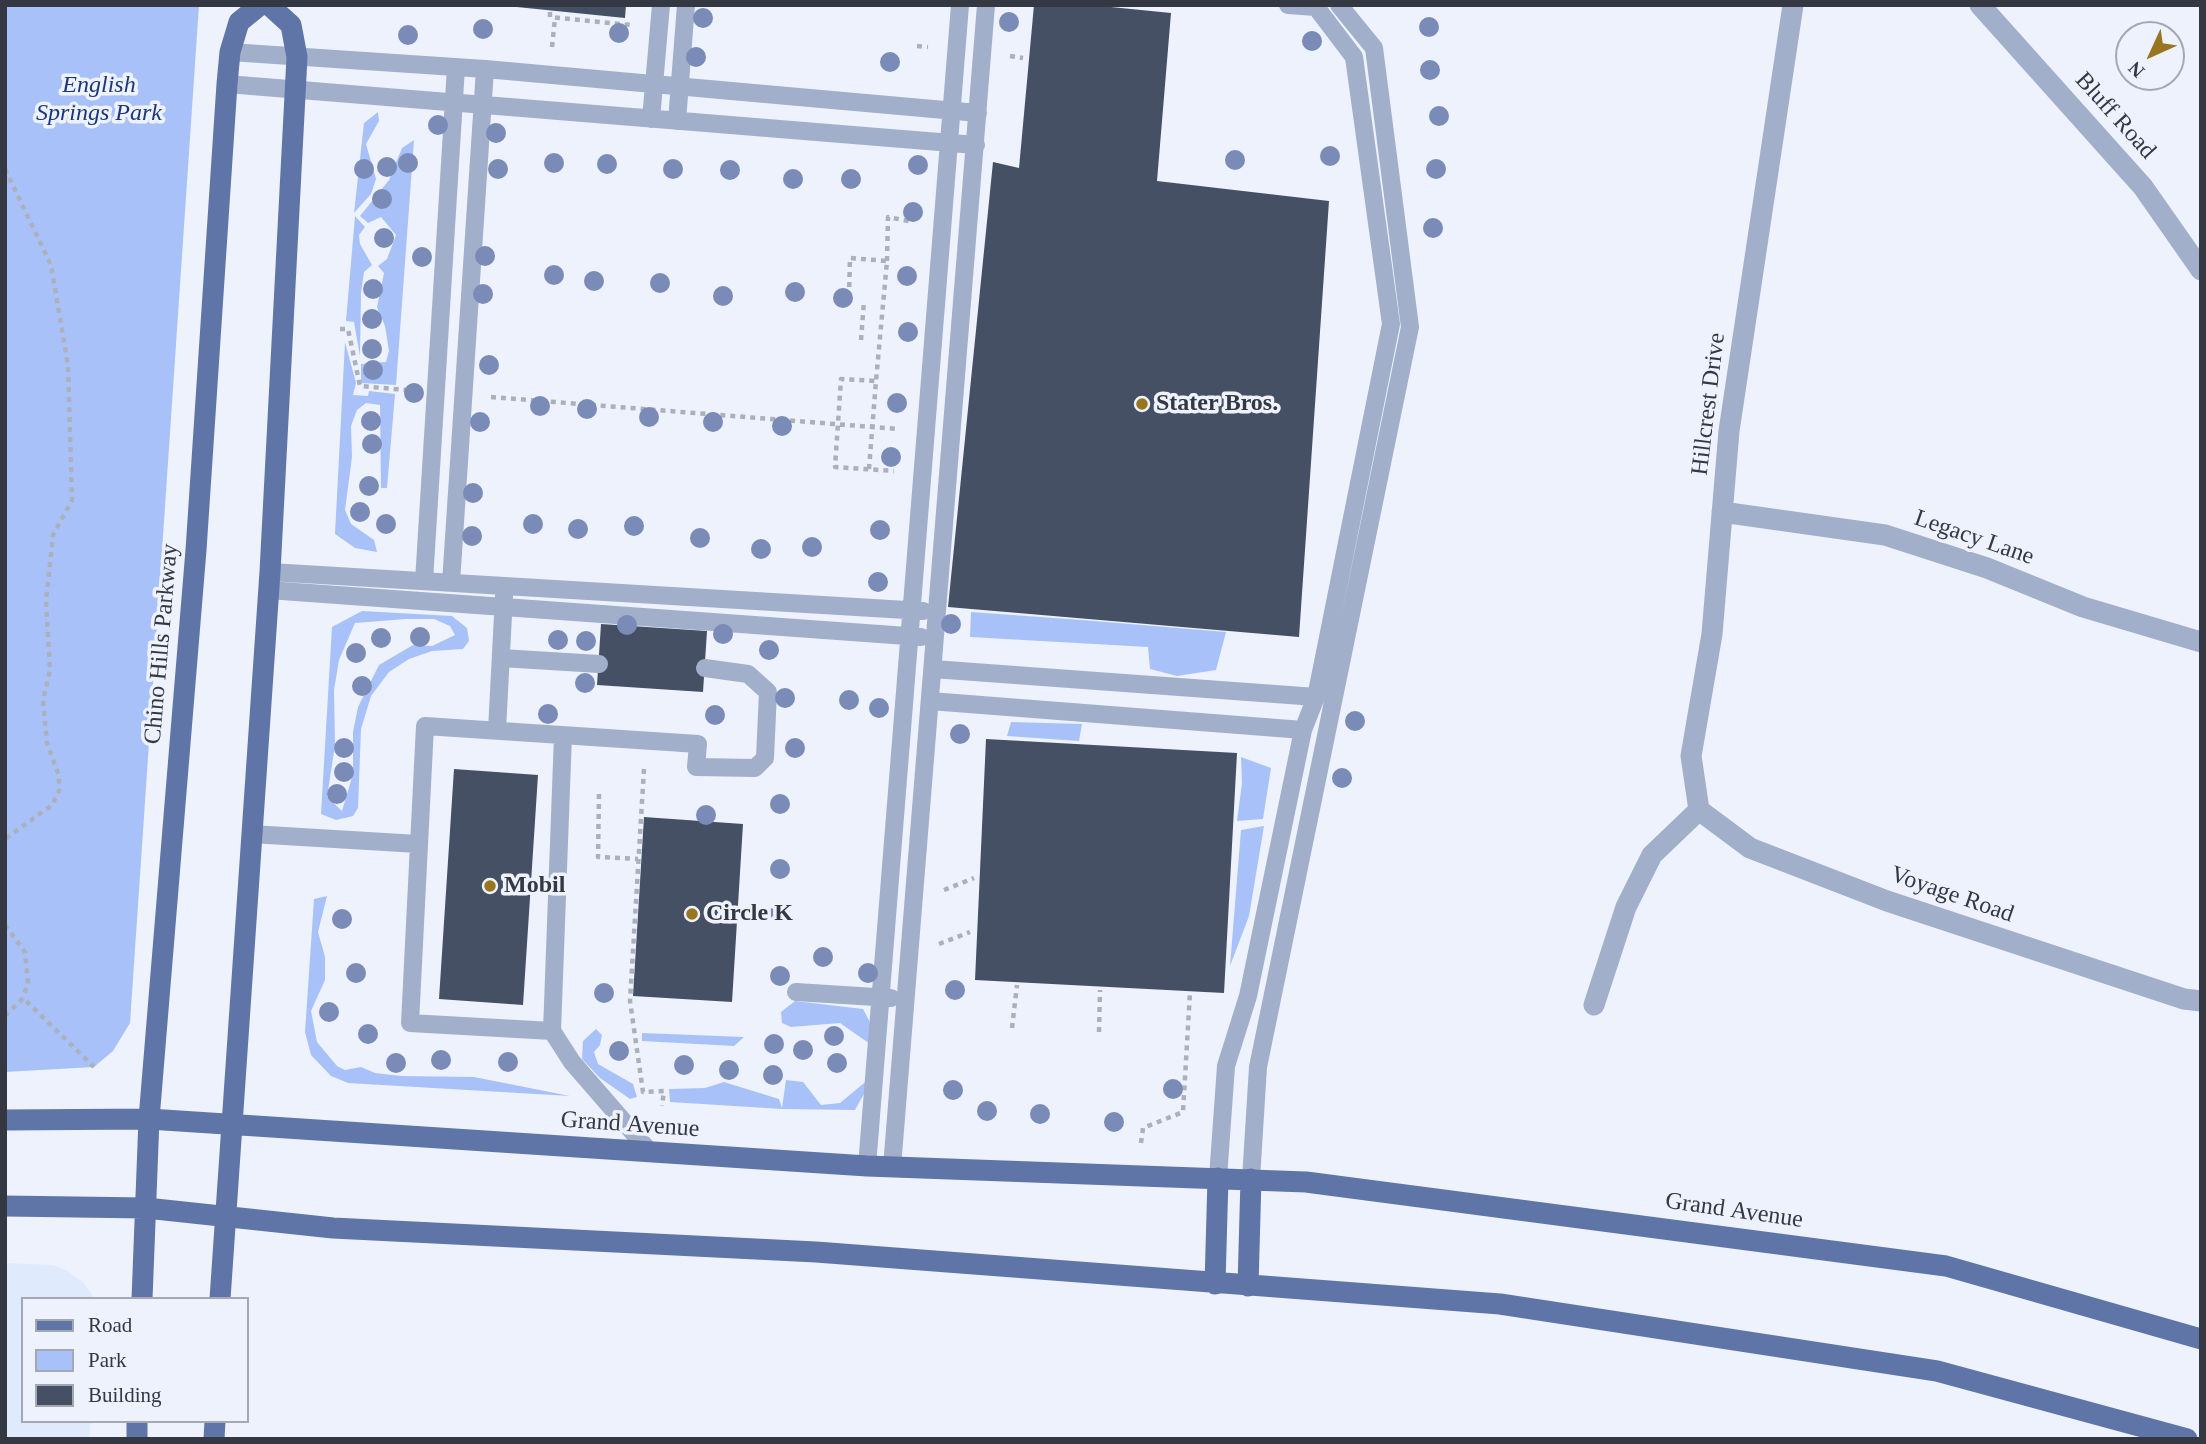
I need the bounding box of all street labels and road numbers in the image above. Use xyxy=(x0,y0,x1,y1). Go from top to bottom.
street label: Bluff Road xyxy=(2069,67,2161,165)
street label: Hillcrest Drive xyxy=(1686,331,1732,477)
street label: Legacy Lane xyxy=(1910,504,2038,572)
street label: Chino Hills Parkway xyxy=(139,542,185,746)
street label: Voyage Road xyxy=(1887,861,2017,929)
street label: Grand Avenue xyxy=(560,1106,700,1144)
street label: Grand Avenue xyxy=(1663,1187,1805,1235)

